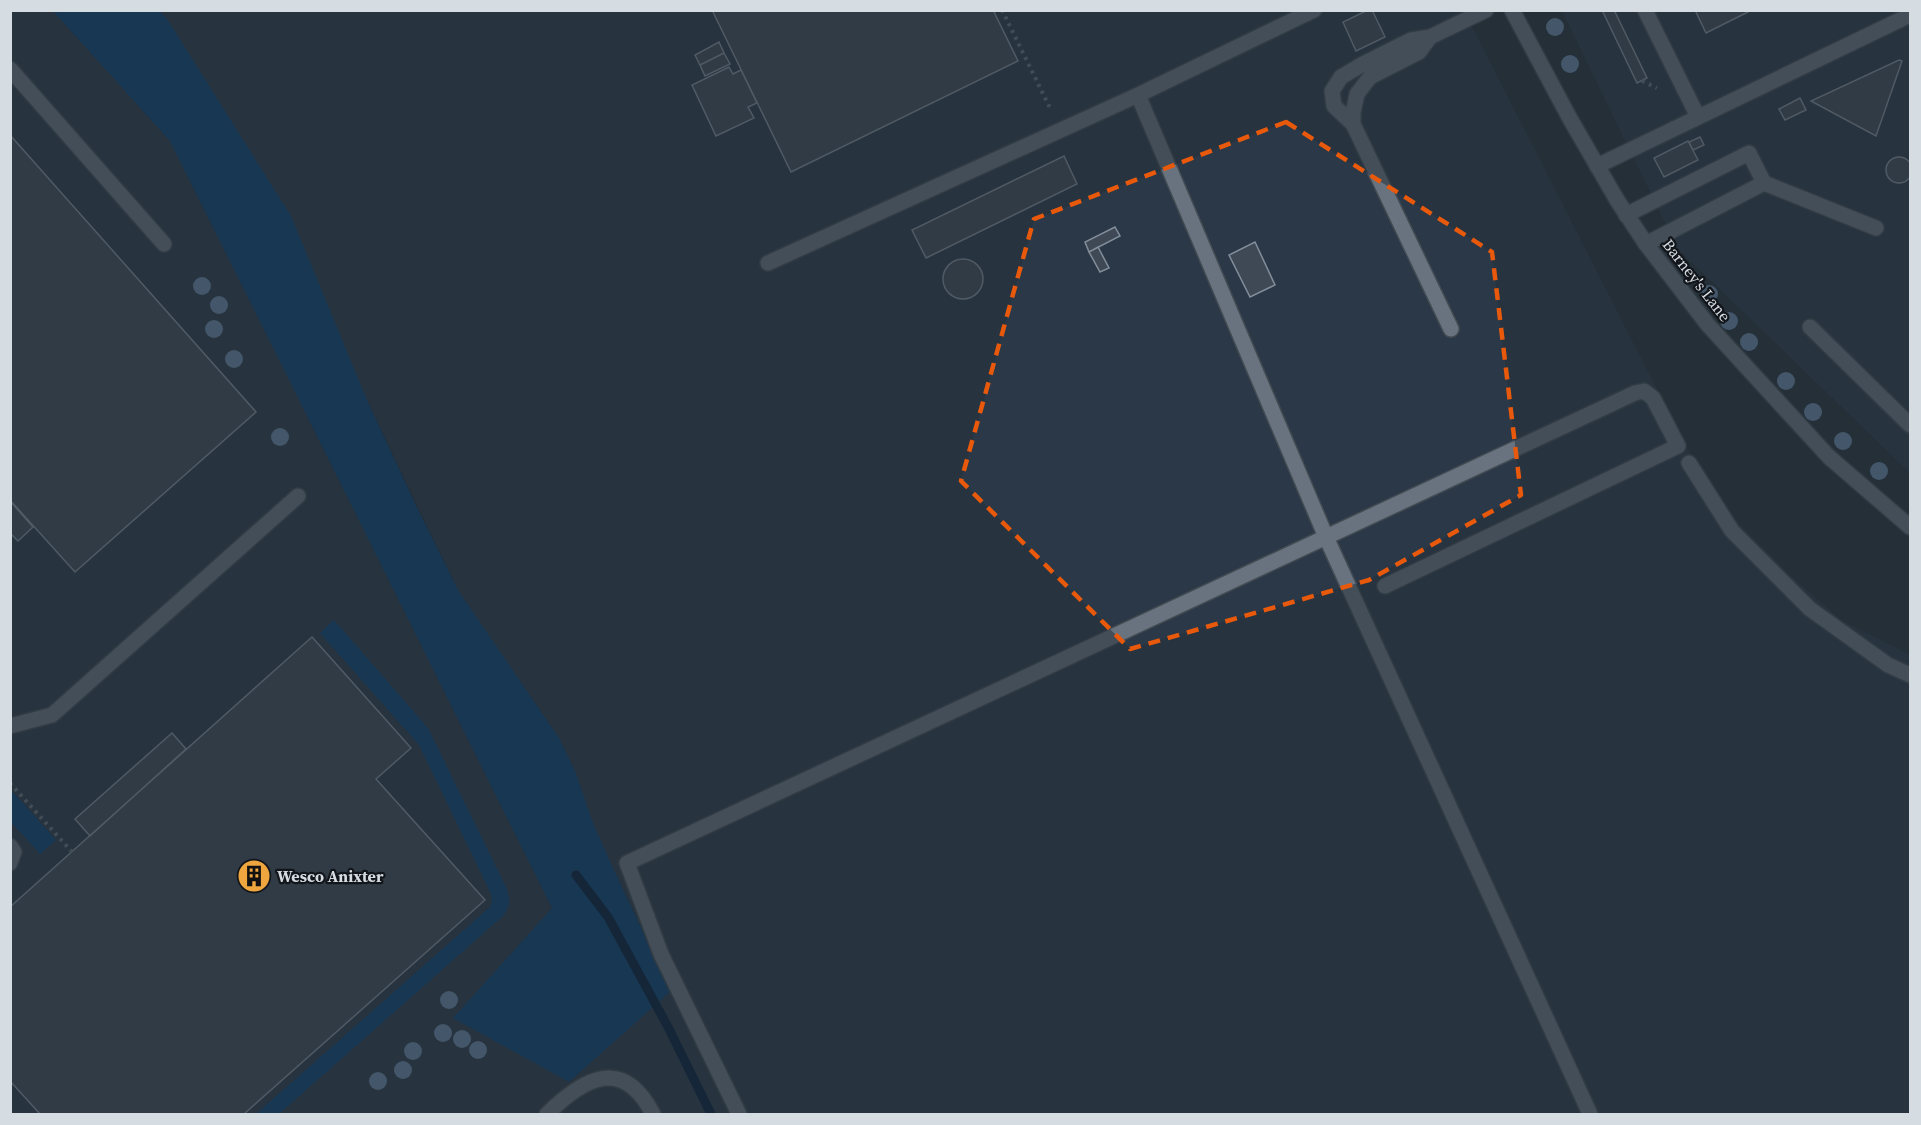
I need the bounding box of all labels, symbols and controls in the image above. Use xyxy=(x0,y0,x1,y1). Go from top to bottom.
street label: Barney's Lane xyxy=(1658,234,1736,326)
building icon: Wesco Anixter xyxy=(236,858,272,894)
place label: Wesco Anixter xyxy=(277,865,384,887)

